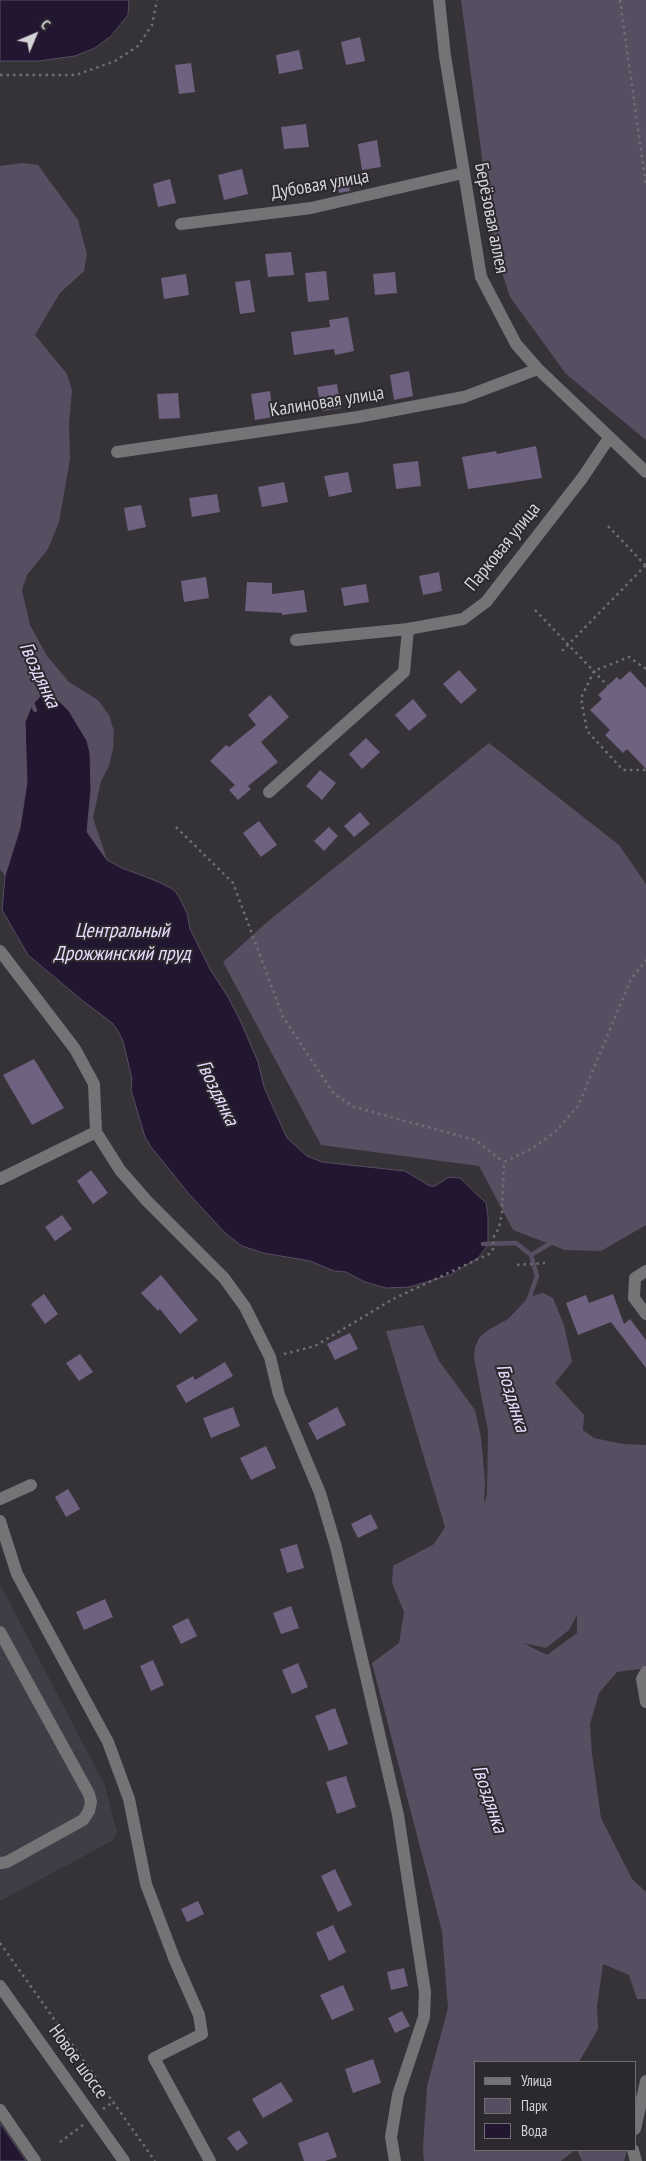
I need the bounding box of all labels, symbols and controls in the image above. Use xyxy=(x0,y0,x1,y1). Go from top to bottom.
north arrow xyxy=(10,10,60,60)
text: С xyxy=(37,16,54,33)
street label: Берёзовая аллея xyxy=(469,161,513,275)
street label: Дубовая улица xyxy=(269,165,371,205)
street label: Калиновая улица xyxy=(268,382,386,422)
street label: Парковая улица xyxy=(461,498,545,596)
water label: Гвоздянка xyxy=(13,638,65,712)
water label: Центральный Дрожжинский пруд xyxy=(54,919,190,966)
water label: Гвоздянка xyxy=(191,1056,243,1130)
water label: Гвоздянка xyxy=(490,1361,534,1435)
water label: Гвоздянка xyxy=(466,1762,512,1836)
street label: Новое шоссе xyxy=(43,2020,113,2104)
legend xyxy=(473,2061,636,2151)
text: Улица xyxy=(521,2071,552,2090)
text: Парк xyxy=(521,2096,547,2115)
text: Вода xyxy=(521,2121,547,2140)

